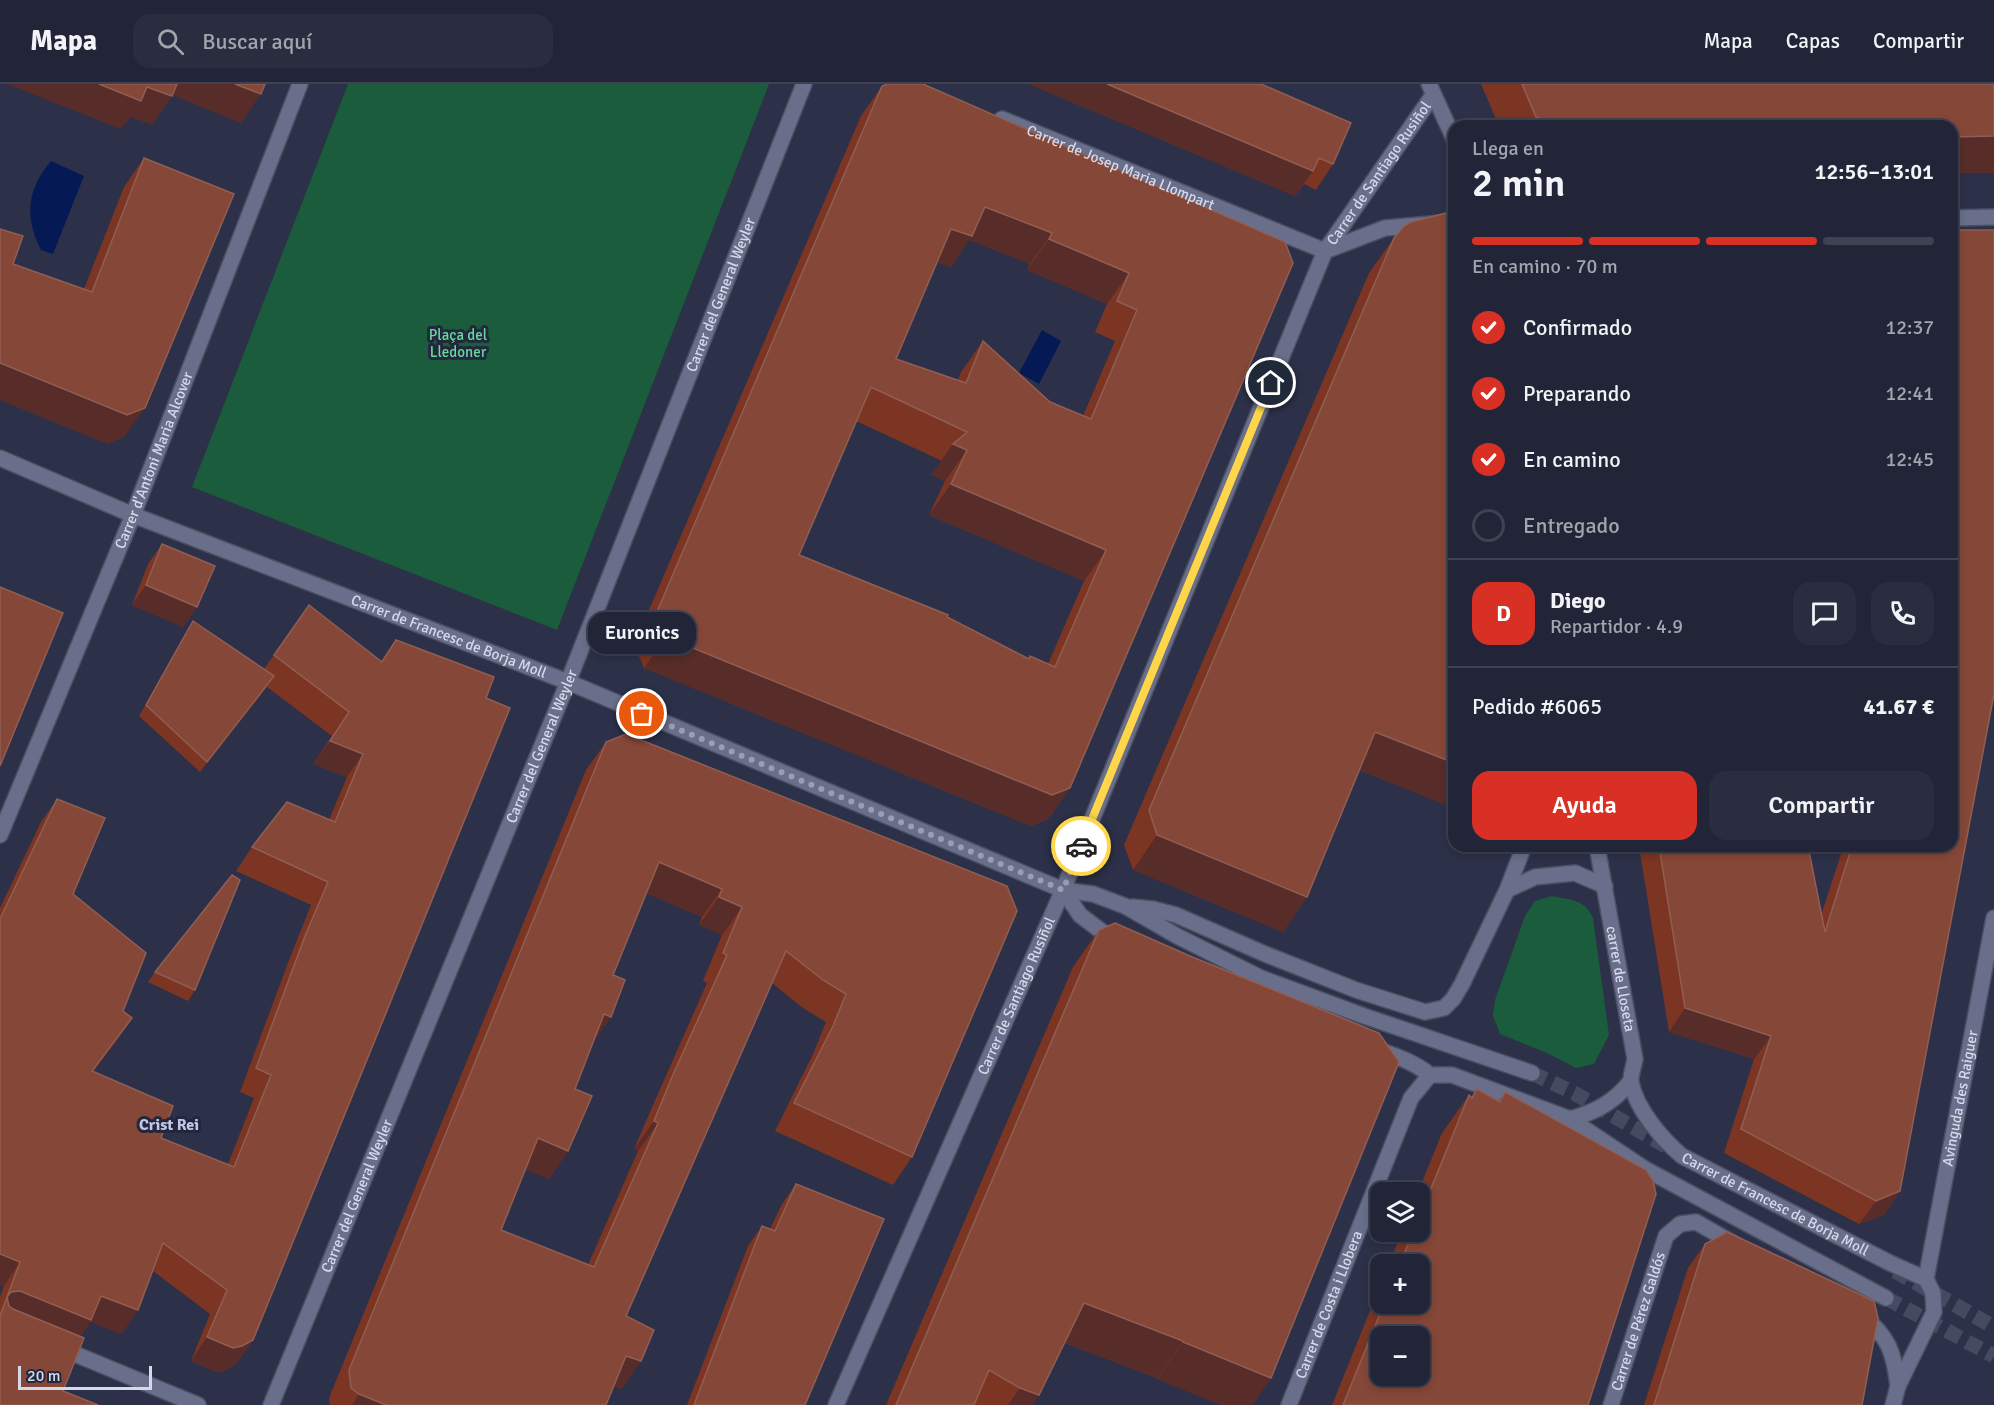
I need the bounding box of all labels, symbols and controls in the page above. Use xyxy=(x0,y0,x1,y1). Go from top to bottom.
search box xyxy=(133,14,553,68)
text: Mapa xyxy=(30,24,97,58)
icon: search xyxy=(154,25,187,58)
text: Buscar aquí xyxy=(202,28,312,55)
text: Mapa xyxy=(1703,28,1753,54)
text: Capas xyxy=(1786,28,1840,54)
text: Compartir xyxy=(1873,28,1964,54)
street label: Carrer de Santiago Rusiñol xyxy=(1323,98,1435,249)
street label: Carrer de Josep Maria Llompart xyxy=(1024,121,1217,214)
text: Llega en xyxy=(1472,136,1544,161)
text: 12:56–13:01 xyxy=(1815,158,1934,185)
text: 2 min xyxy=(1472,159,1565,207)
street label: Carrer del General Weyler xyxy=(682,215,760,374)
text: En camino · 70 m xyxy=(1472,254,1618,279)
icon: check xyxy=(1472,311,1505,344)
text: Confirmado xyxy=(1523,314,1632,341)
text: 12:37 xyxy=(1885,315,1934,340)
park label: Plaça del Lledoner xyxy=(429,326,487,361)
pin xyxy=(1245,357,1296,408)
icon: home xyxy=(1254,366,1287,399)
street label: Carrer d'Antoni Maria Alcover xyxy=(111,369,197,552)
icon: check xyxy=(1472,377,1505,410)
text: Preparando xyxy=(1523,380,1631,407)
text: 12:41 xyxy=(1885,381,1934,406)
icon: check xyxy=(1472,443,1505,476)
text: En camino xyxy=(1523,446,1621,473)
text: 12:45 xyxy=(1885,447,1934,472)
text: Entregado xyxy=(1523,512,1620,539)
button: chat xyxy=(1793,582,1856,645)
button: phone xyxy=(1871,582,1934,645)
text: Diego xyxy=(1550,587,1605,614)
street label: Carrer de Francesc de Borja Moll xyxy=(349,591,549,682)
text: D xyxy=(1496,600,1511,627)
callout: Euronics xyxy=(588,612,696,654)
text: Repartidor · 4.9 xyxy=(1550,614,1683,639)
text: Euronics xyxy=(605,620,679,645)
street label: Carrer del General Weyler xyxy=(502,667,581,826)
pin xyxy=(616,688,667,739)
text: Pedido #6065 xyxy=(1472,693,1602,720)
text: 41.67 € xyxy=(1863,693,1934,720)
icon: bag xyxy=(625,697,658,730)
button: Ayuda xyxy=(1472,771,1697,840)
button: Compartir xyxy=(1709,771,1934,840)
courier xyxy=(1051,816,1111,876)
icon: car xyxy=(1065,830,1098,863)
street label: Carrer de Santiago Rusiñol xyxy=(974,914,1059,1078)
street label: carrer de Lloseta xyxy=(1602,924,1639,1033)
street label: Avinguda des Raiguer xyxy=(1938,1028,1982,1168)
district label: Crist Rei xyxy=(139,1115,199,1135)
street label: Carrer del General Weyler xyxy=(317,1116,397,1275)
street label: Carrer de Francesc de Borja Moll xyxy=(1679,1148,1872,1260)
map controls xyxy=(1370,1182,1430,1386)
button: layers xyxy=(1370,1182,1430,1242)
street label: Carrer de Costa i Llobera xyxy=(1291,1228,1366,1381)
street label: Carrer de Pérez Galdós xyxy=(1607,1249,1669,1393)
button: + xyxy=(1370,1254,1430,1314)
button: − xyxy=(1370,1326,1430,1386)
scale bar xyxy=(18,1363,152,1390)
text: 20 m xyxy=(27,1366,61,1386)

